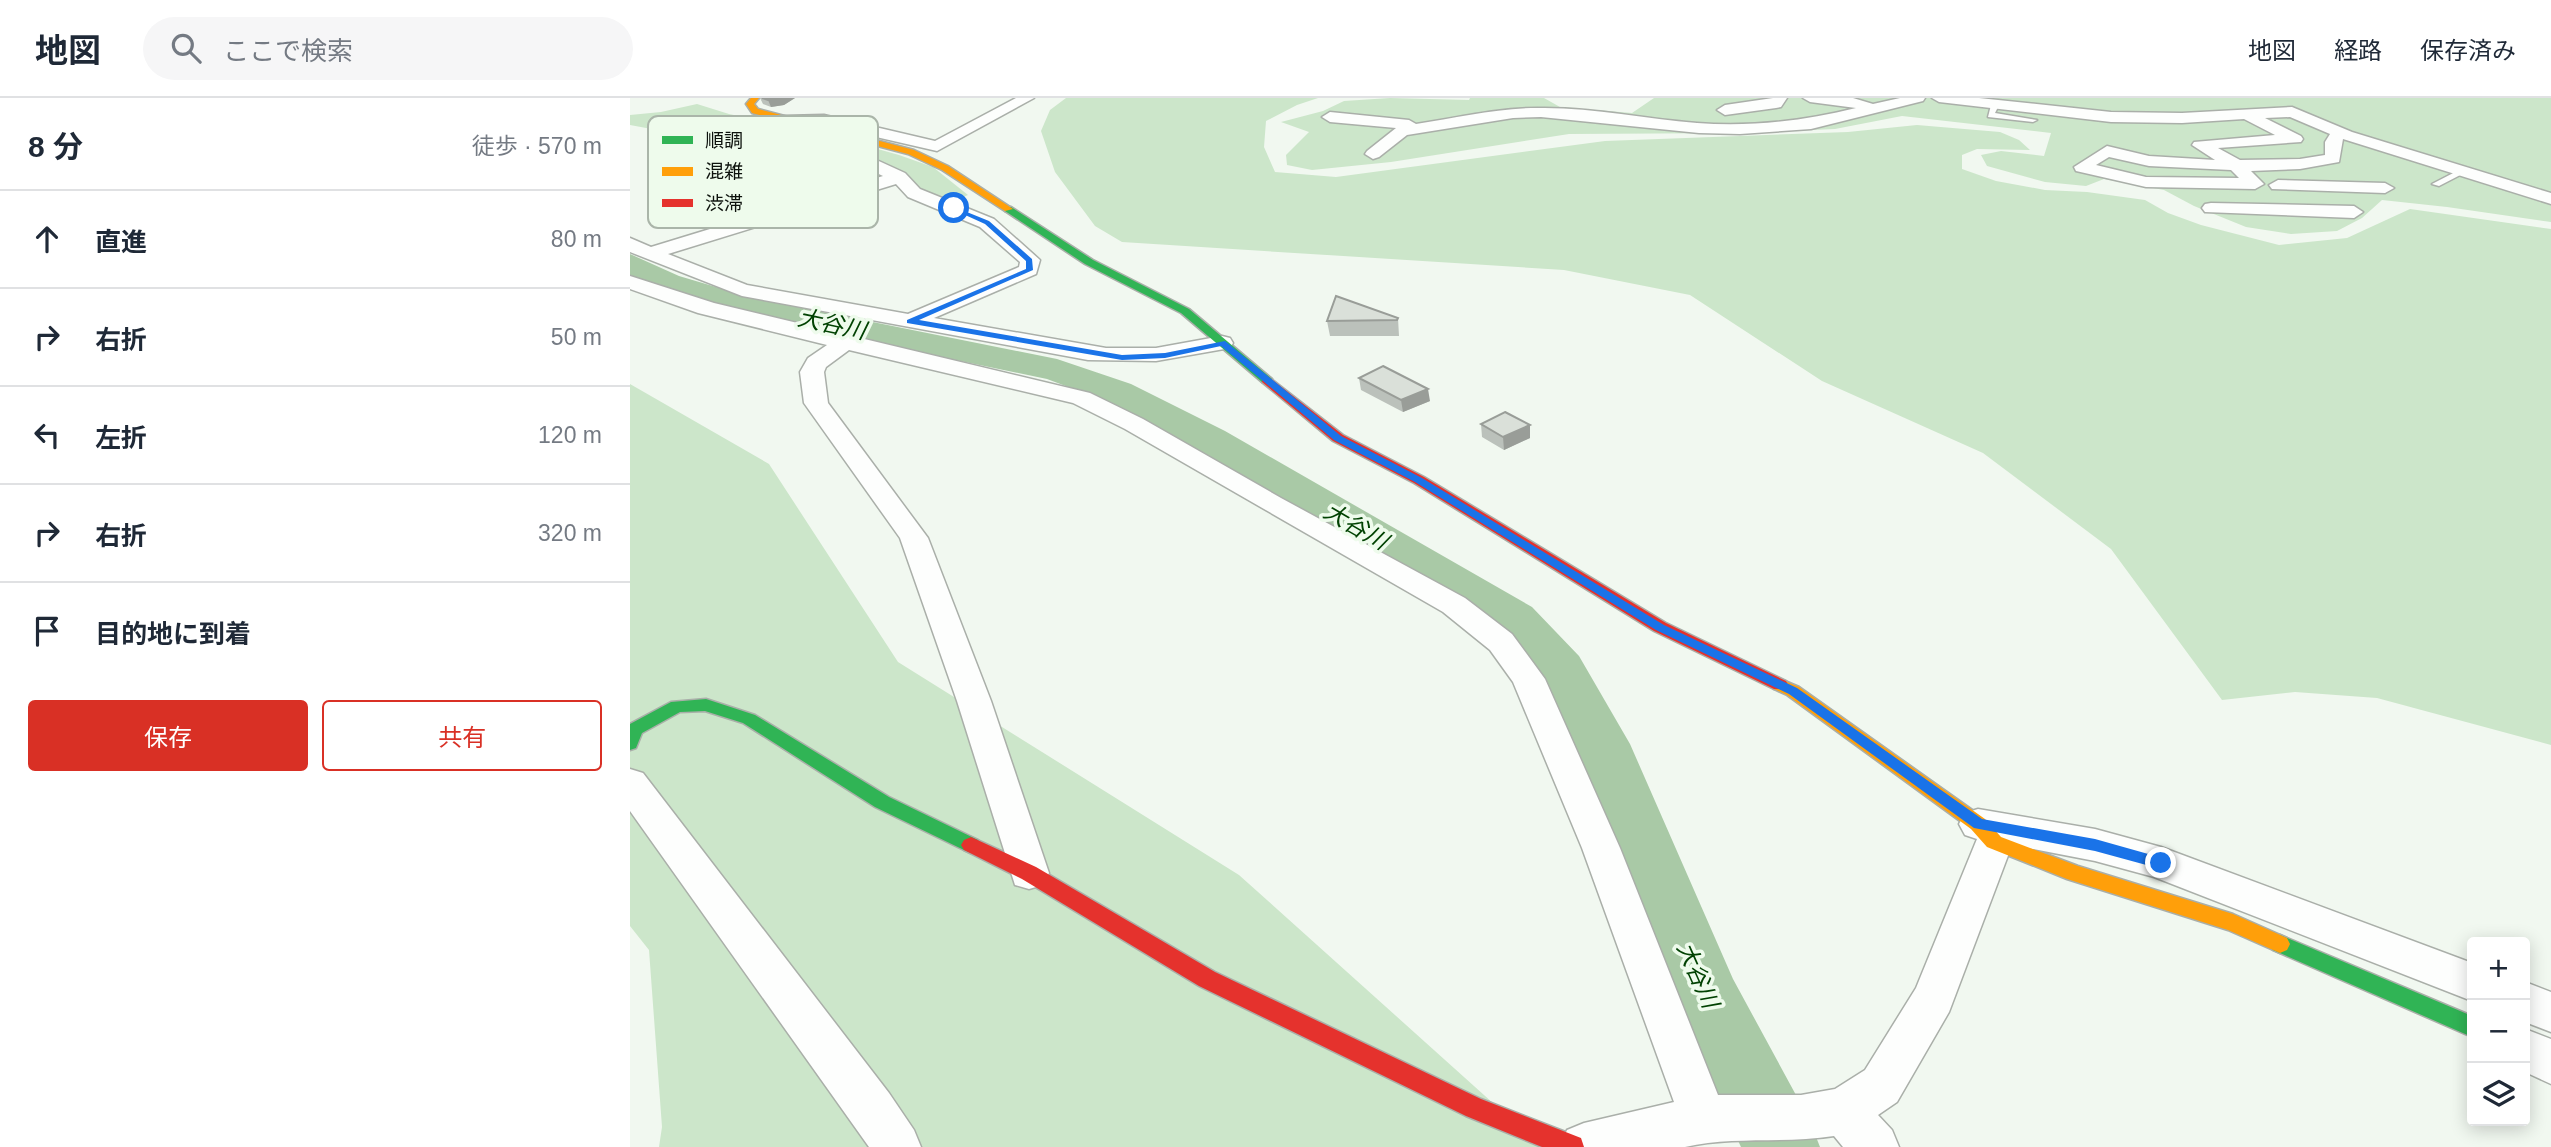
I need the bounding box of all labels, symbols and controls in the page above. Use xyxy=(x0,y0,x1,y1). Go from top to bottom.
search box xyxy=(143,17,633,80)
icon: search xyxy=(167,29,205,67)
text: 地図 xyxy=(35,32,101,69)
text: ここで検索 xyxy=(223,36,353,66)
text: 地図 xyxy=(2248,37,2296,64)
text: 経路 xyxy=(2334,37,2382,64)
text: 保存済み xyxy=(2420,37,2516,64)
legend xyxy=(648,116,878,228)
text: 8 分 xyxy=(28,130,83,163)
text: 順調 xyxy=(705,130,743,151)
text: 徒歩 · 570 m xyxy=(472,133,602,159)
text: 混雑 xyxy=(705,161,743,182)
route start xyxy=(938,192,969,223)
text: 渋滞 xyxy=(705,193,743,214)
icon: ahead xyxy=(28,220,66,258)
text: 80 m xyxy=(551,226,602,252)
text: 直進 xyxy=(95,227,147,257)
water label: 大谷川 xyxy=(796,304,871,345)
icon: right xyxy=(28,318,66,356)
text: 50 m xyxy=(551,324,602,350)
text: 右折 xyxy=(95,325,147,355)
icon: left xyxy=(28,416,66,454)
text: 120 m xyxy=(538,422,602,448)
text: 左折 xyxy=(95,423,147,453)
water label: 大谷川 xyxy=(1320,497,1395,556)
icon: right xyxy=(28,514,66,552)
text: 320 m xyxy=(538,520,602,546)
text: 右折 xyxy=(95,521,147,551)
icon: arrive xyxy=(28,612,66,650)
text: 目的地に到着 xyxy=(95,619,251,649)
button: 保存 xyxy=(28,700,308,771)
button: 共有 xyxy=(322,700,602,771)
route end xyxy=(2145,847,2176,878)
map controls xyxy=(2467,937,2530,1126)
button: + xyxy=(2467,937,2530,1000)
water label: 大谷川 xyxy=(1672,938,1725,1015)
button: − xyxy=(2467,1000,2530,1063)
button: layers xyxy=(2467,1063,2530,1126)

